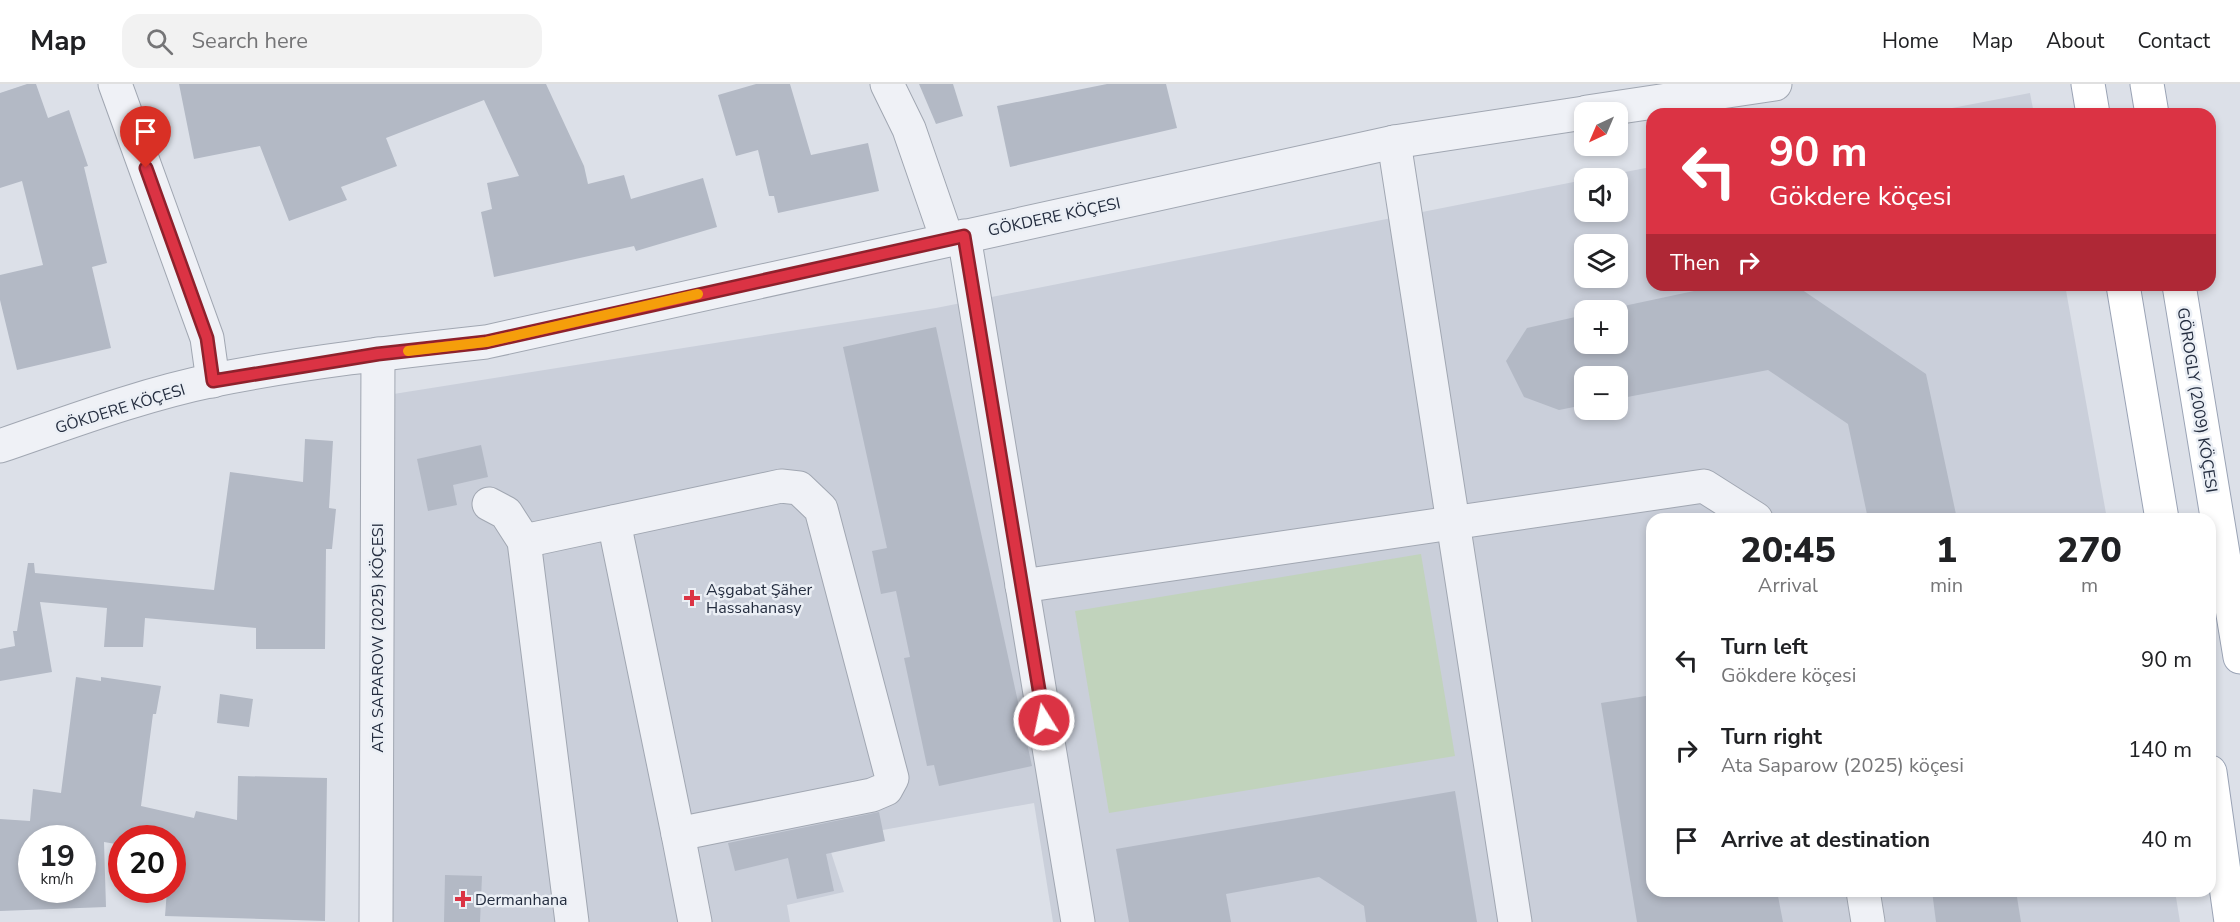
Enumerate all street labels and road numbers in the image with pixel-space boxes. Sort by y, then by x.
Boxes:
street label: GÖKDERE KÖÇESI [986,192,1122,242]
street label: GÖROGLY (2009) KÖÇESI [2172,306,2223,494]
street label: GÖKDERE KÖÇESI [53,379,188,439]
street label: ATA SAPAROW (2025) KÖÇESI [367,523,389,753]

